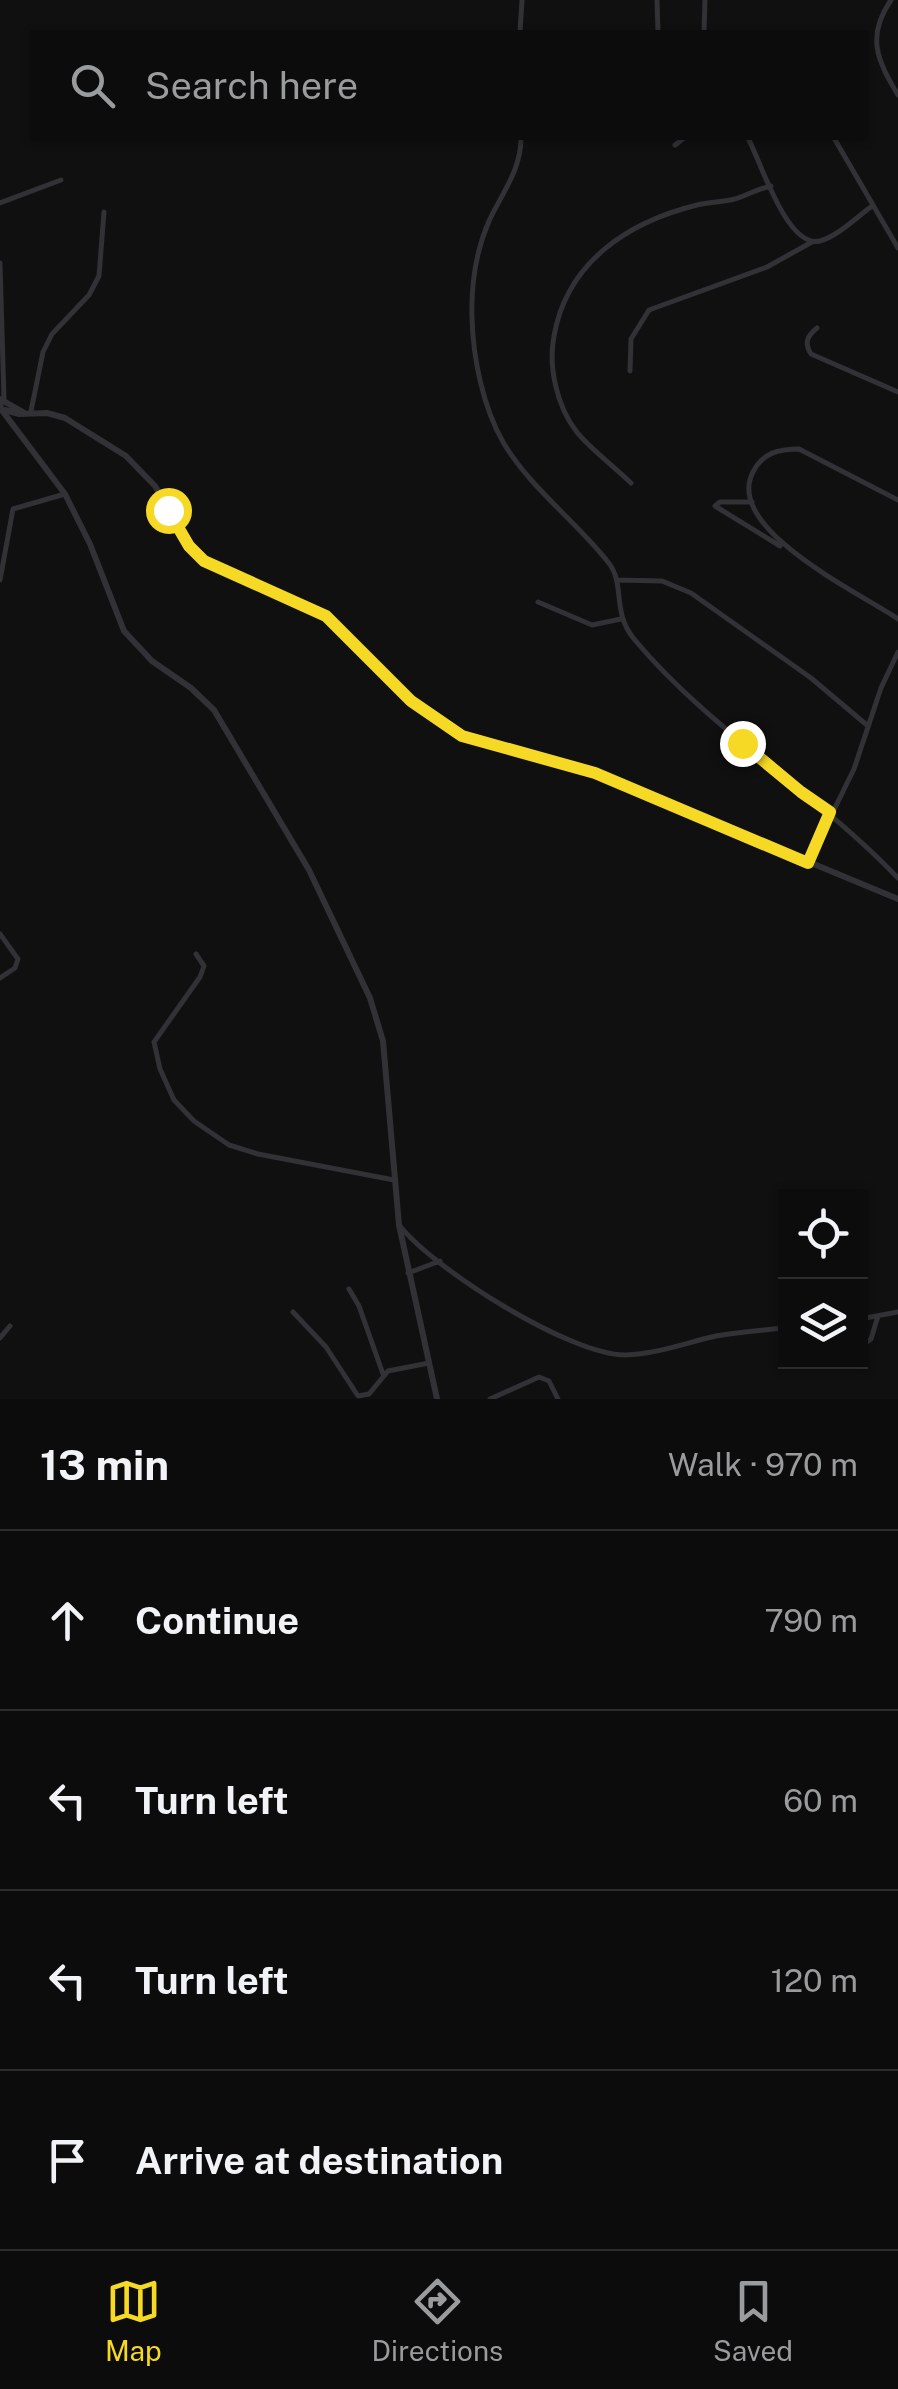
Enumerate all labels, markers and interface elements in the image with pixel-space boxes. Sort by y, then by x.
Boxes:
search box [30,30,868,140]
icon: search [65,58,120,113]
text: Search here [145,63,358,108]
route start [146,488,192,534]
route end [720,721,766,767]
map controls [778,1189,868,1369]
button: locate [778,1189,868,1279]
button: layers [778,1279,868,1369]
text: 13 min [40,1440,169,1489]
text: Walk · 970 m [668,1446,858,1483]
icon: ahead [40,1593,95,1648]
text: Continue [135,1598,299,1643]
text: 790 m [765,1602,858,1639]
icon: left [40,1773,95,1828]
text: Turn left [135,1778,289,1823]
text: 60 m [783,1782,858,1819]
icon: left [40,1953,95,2008]
text: Turn left [135,1958,289,2003]
text: 120 m [771,1962,858,1999]
icon: arrive [40,2133,95,2188]
text: Arrive at destination [135,2138,503,2183]
tab: Map [105,2274,162,2367]
tab: Directions [372,2274,503,2367]
tab: Saved [713,2274,793,2367]

